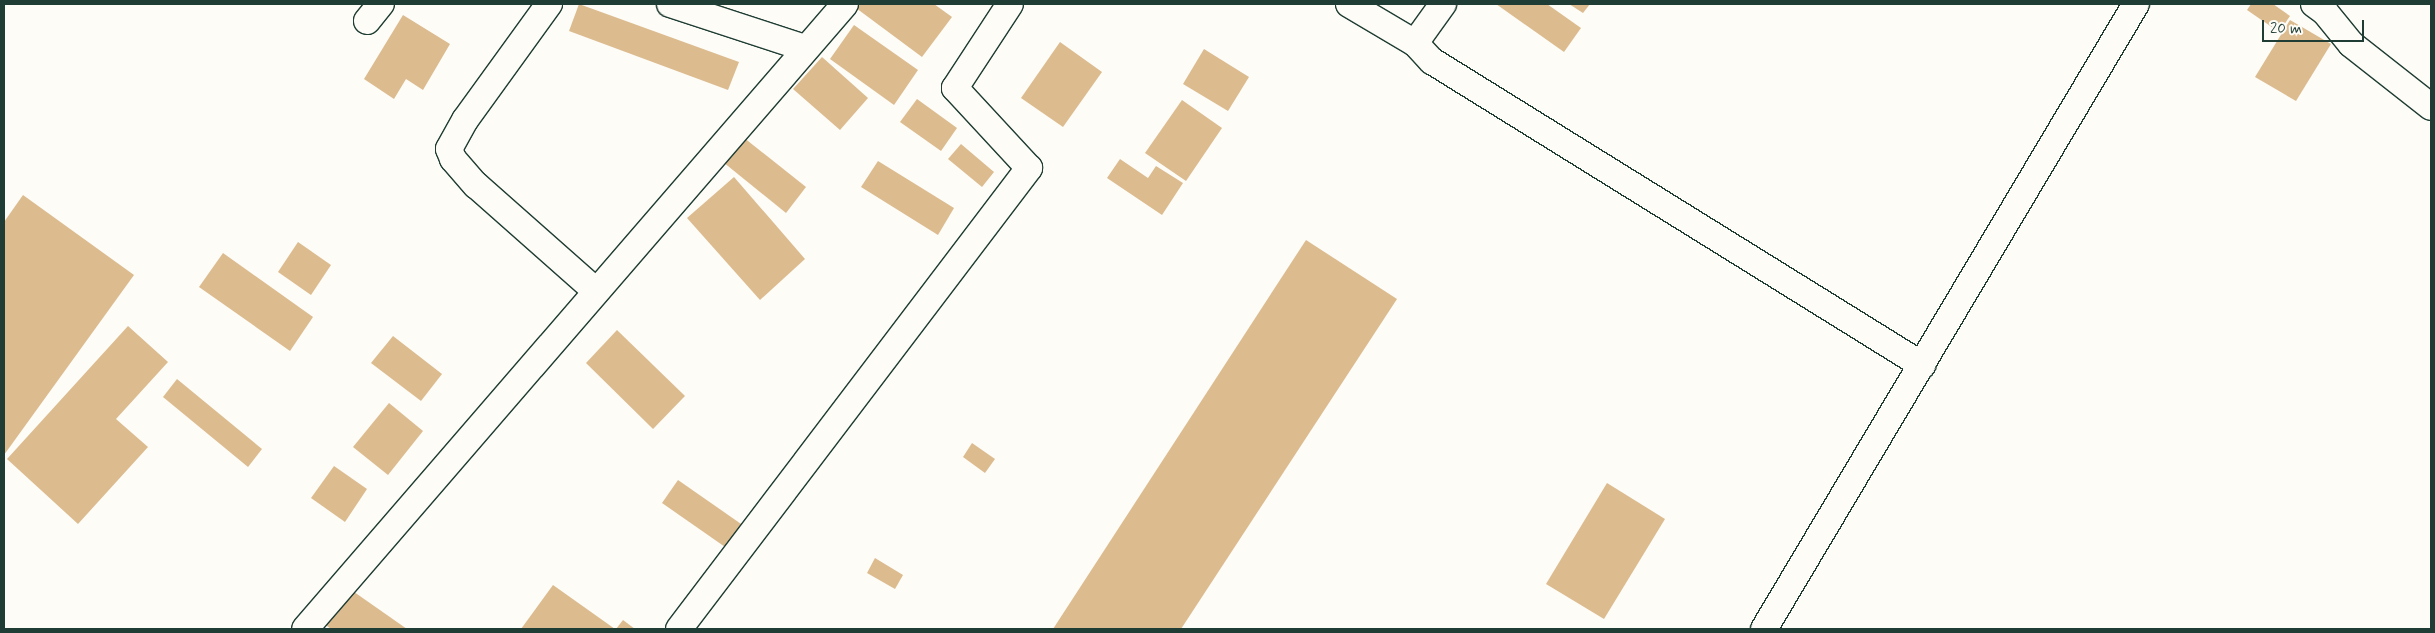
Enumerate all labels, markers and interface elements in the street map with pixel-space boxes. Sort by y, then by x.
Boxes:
scale bar [2265,10,2368,42]
text: 20 m [2270,19,2302,39]

